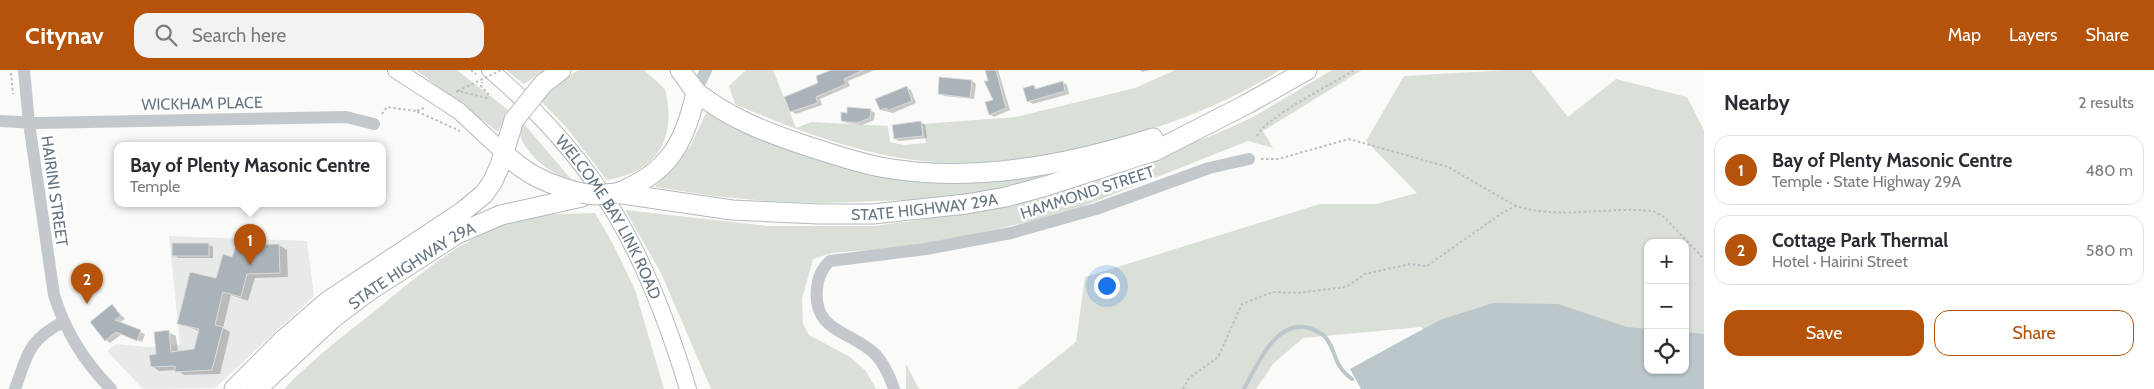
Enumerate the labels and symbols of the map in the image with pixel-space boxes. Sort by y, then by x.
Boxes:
street label: WICKHAM PLACE [141,93,263,114]
street label: WELCOME BAY LINK ROAD [551,131,665,302]
street label: HAIRINI STREET [37,134,72,248]
street label: HAMMOND STREET [1018,162,1157,223]
street label: STATE HIGHWAY 29A [851,190,999,224]
street label: STATE HIGHWAY 29A [345,218,478,313]
pin: 1 [234,224,266,265]
pin: 2 [71,263,103,304]
your location [1094,273,1120,299]

